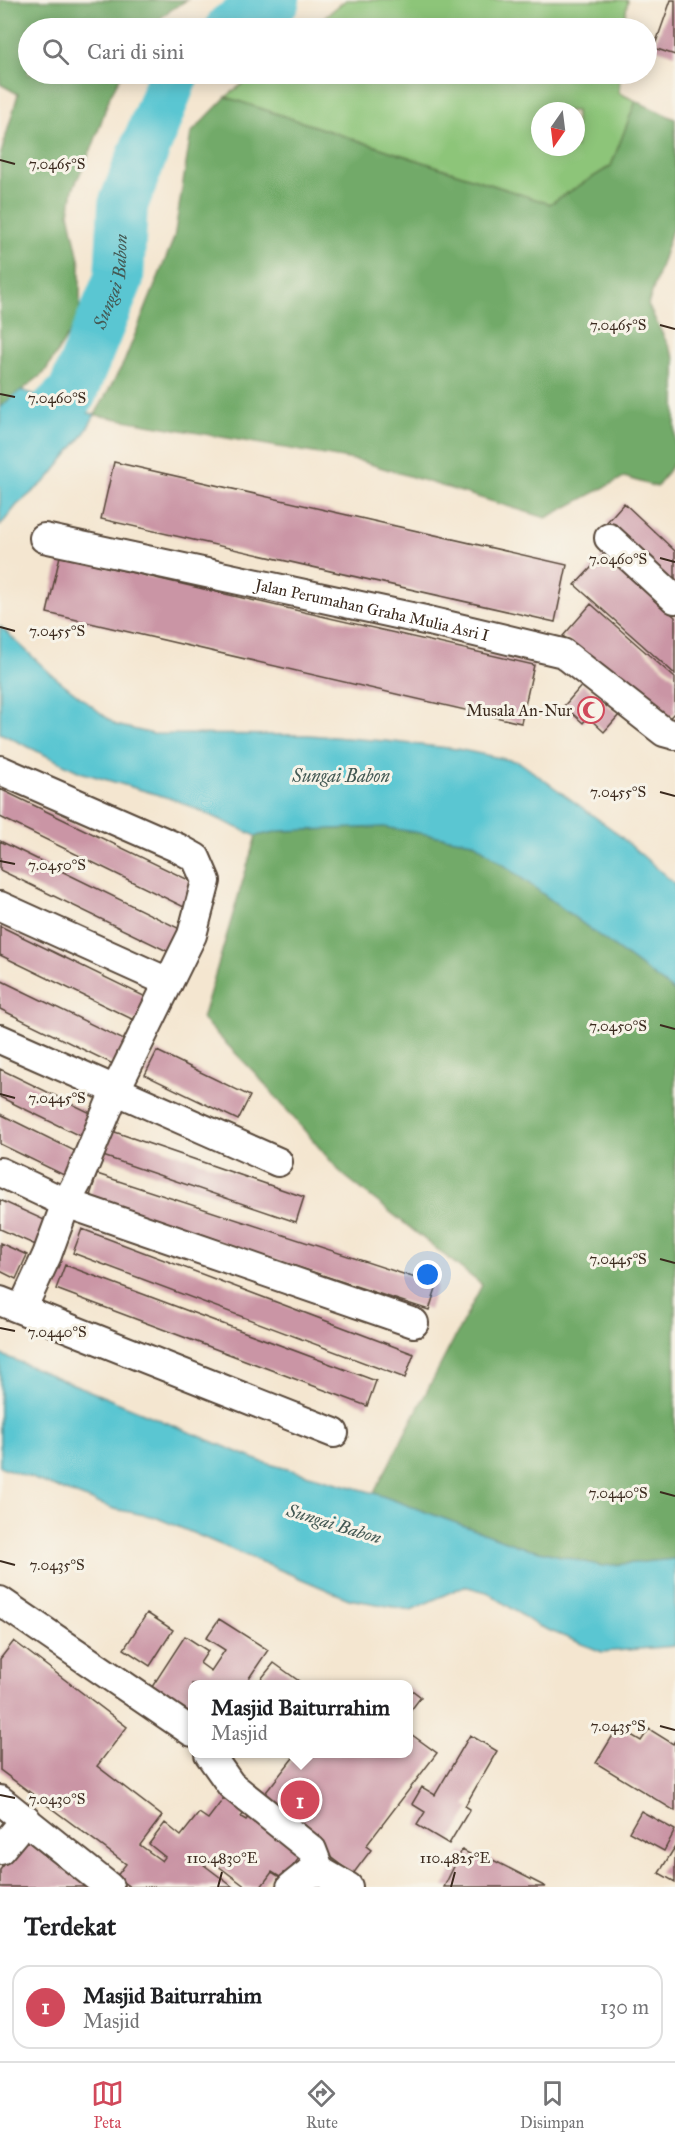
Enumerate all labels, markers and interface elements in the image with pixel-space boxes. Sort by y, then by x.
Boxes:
search box [18,18,657,84]
icon: search [39,35,72,68]
text: Cari di sini [87,38,184,65]
north arrow [531,102,585,156]
text: 7.0465°S [29,155,85,173]
water label: Sungai Babon [88,233,132,333]
text: 7.0465°S [590,316,646,334]
text: 7.0460°S [28,389,86,407]
text: 7.0460°S [589,550,647,568]
street label: Jalan Perumahan Graha Mulia Asri I [251,574,491,645]
text: 7.0455°S [29,622,85,640]
mosque icon: Musala An-Nur [576,695,606,725]
place label: Musala An-Nur [466,701,572,720]
water label: Sungai Babon [291,765,390,787]
text: 7.0455°S [590,783,646,801]
text: 7.0450°S [28,856,86,874]
text: 7.0450°S [589,1017,647,1035]
text: 7.0445°S [28,1089,86,1107]
text: 7.0445°S [589,1250,647,1268]
your location [413,1260,442,1289]
text: 7.0440°S [27,1323,87,1341]
text: 7.0440°S [588,1484,648,1502]
water label: Sungai Babon [283,1499,385,1549]
text: 7.0435°S [29,1556,85,1574]
popup [188,1680,413,1758]
text: Masjid Baiturrahim [211,1694,390,1721]
text: 7.0435°S [590,1717,646,1735]
text: Masjid [211,1721,268,1745]
pin: 1 [280,1778,320,1822]
text: 7.0430°S [29,1790,85,1808]
text: 110.4830°E [186,1849,258,1867]
text: 110.4825°E [420,1849,491,1867]
text: Terdekat [24,1910,116,1942]
text: Masjid Baiturrahim [83,1982,262,2009]
text: 1 [42,1995,49,2019]
text: 130 m [600,1995,649,2019]
text: Masjid [83,2009,140,2033]
tab: Peta [91,2077,124,2132]
tab: Rute [305,2077,338,2132]
tab: Disimpan [520,2077,584,2132]

